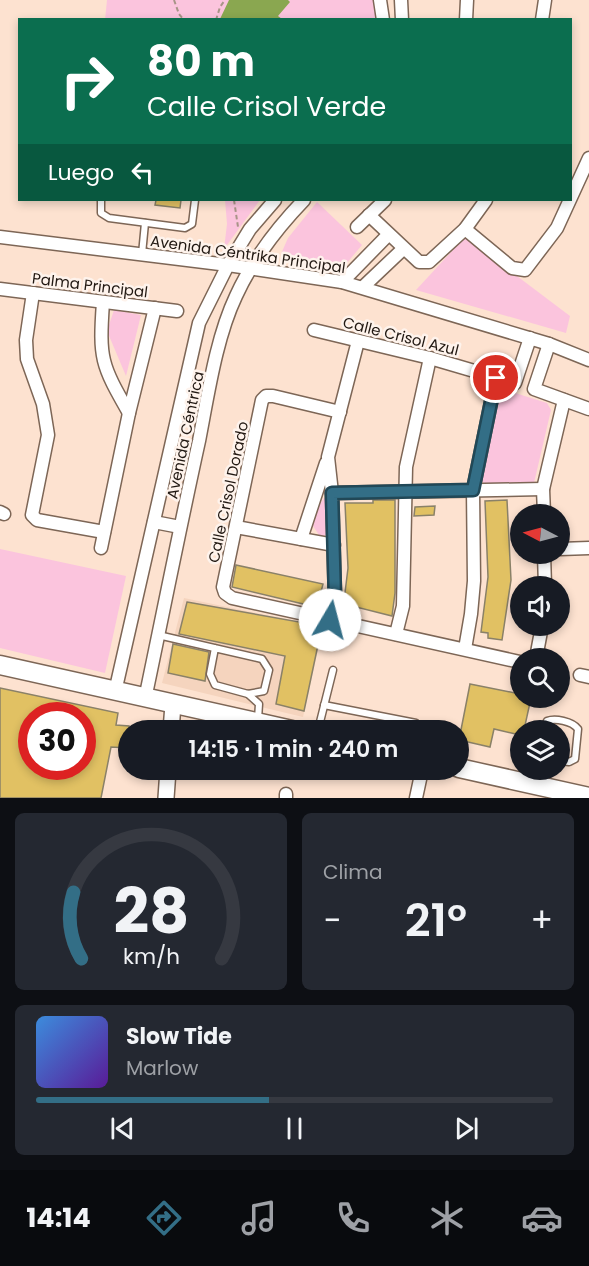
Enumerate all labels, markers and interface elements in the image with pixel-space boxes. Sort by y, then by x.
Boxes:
text: 80 m [147,32,255,91]
icon: right [48,42,126,120]
text: Calle Crisol Verde [147,88,386,125]
icon: left [126,156,159,189]
text: Luego [48,157,114,188]
street label: Avenida Céntrika Principal [149,230,347,278]
street label: Palma Principal [31,267,149,303]
street label: Calle Crisol Azul [341,311,461,361]
pin [470,352,521,403]
icon: arrive [479,361,512,394]
street label: Avenida Céntrica [161,369,209,501]
street label: Calle Crisol Dorado [203,419,253,565]
north arrow [510,504,570,564]
map controls [510,504,570,780]
button: sound [510,576,570,636]
position arrow [298,588,362,652]
button: search [510,648,570,708]
speed limit sign: 30 [18,702,96,780]
button: layers [510,720,570,780]
text: 14:15 · 1 min · 240 m [189,734,398,765]
text: Clima [323,858,382,886]
text: 28 [113,867,189,955]
text: 21° [405,889,467,952]
text: − [323,897,341,944]
text: + [530,897,553,944]
text: km/h [122,941,180,972]
text: Slow Tide [126,1021,232,1052]
text: Marlow [126,1054,198,1082]
icon: previous [106,1112,139,1145]
icon: pause [278,1112,311,1145]
icon: next [450,1112,483,1145]
icon: directions [143,1197,185,1239]
icon: music [238,1197,280,1239]
icon: phone [332,1197,374,1239]
icon: climate [426,1197,468,1239]
icon: car [521,1197,563,1239]
text: 14:14 [26,1199,91,1236]

